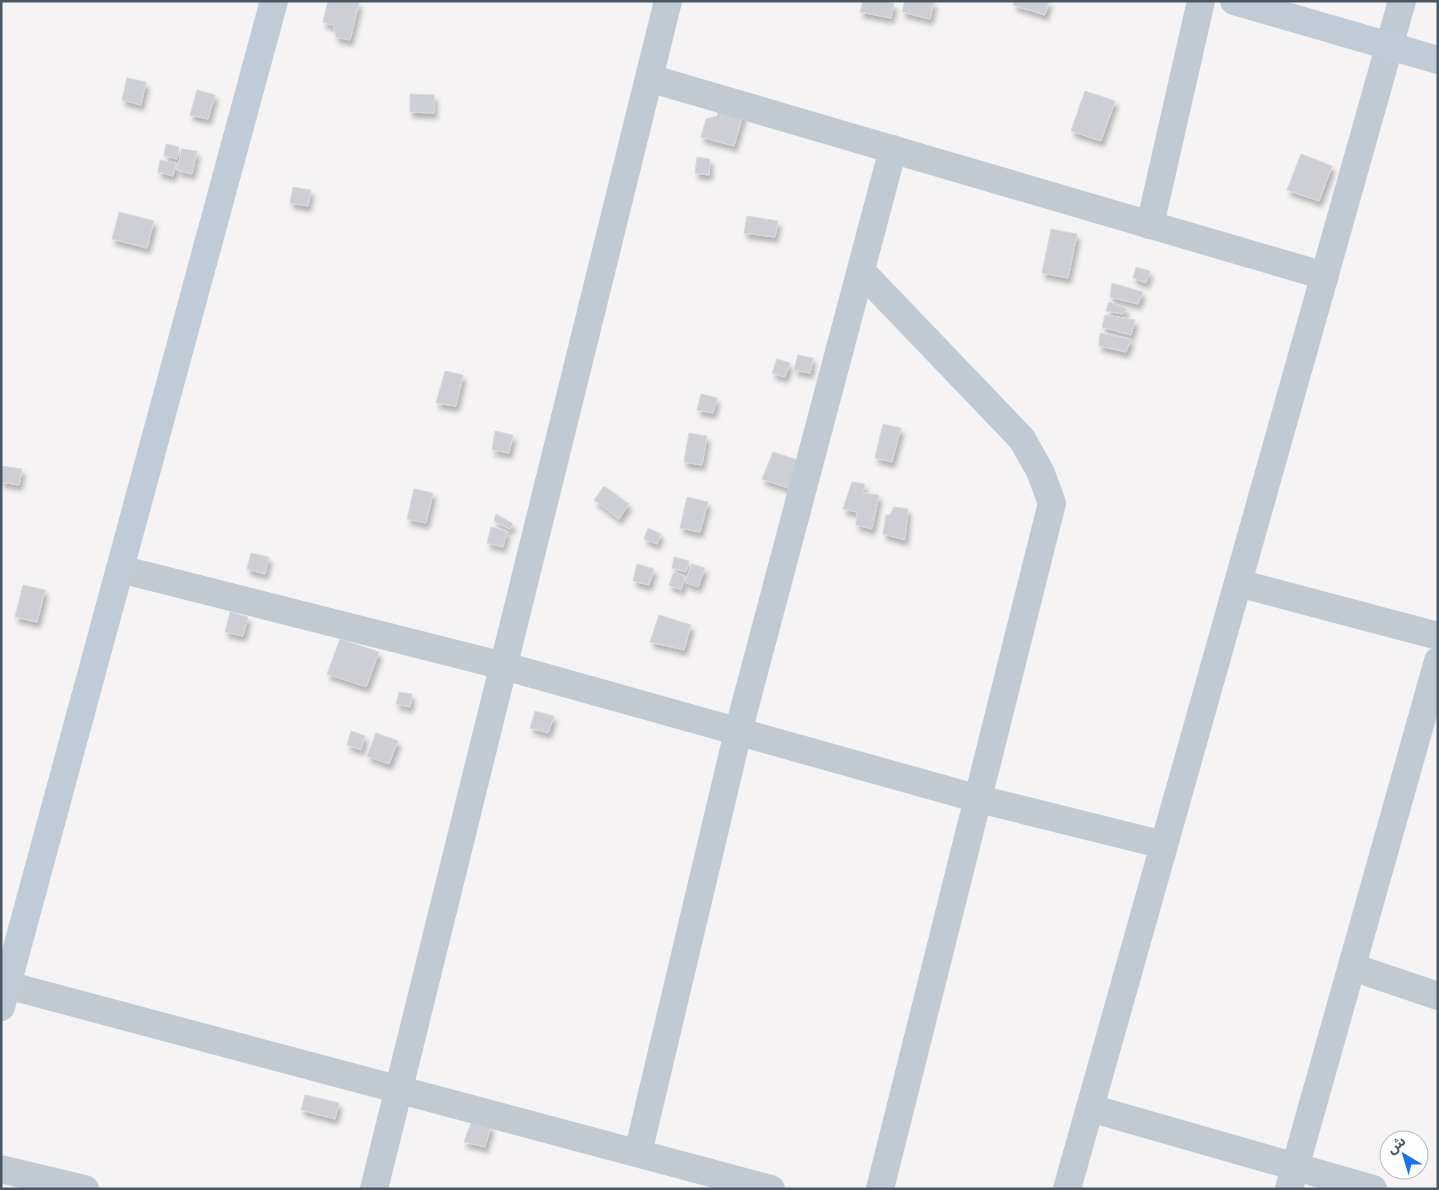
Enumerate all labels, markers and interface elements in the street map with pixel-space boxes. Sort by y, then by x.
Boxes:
north arrow [1379,1130,1429,1180]
text: ش [1382,1131,1409,1158]

